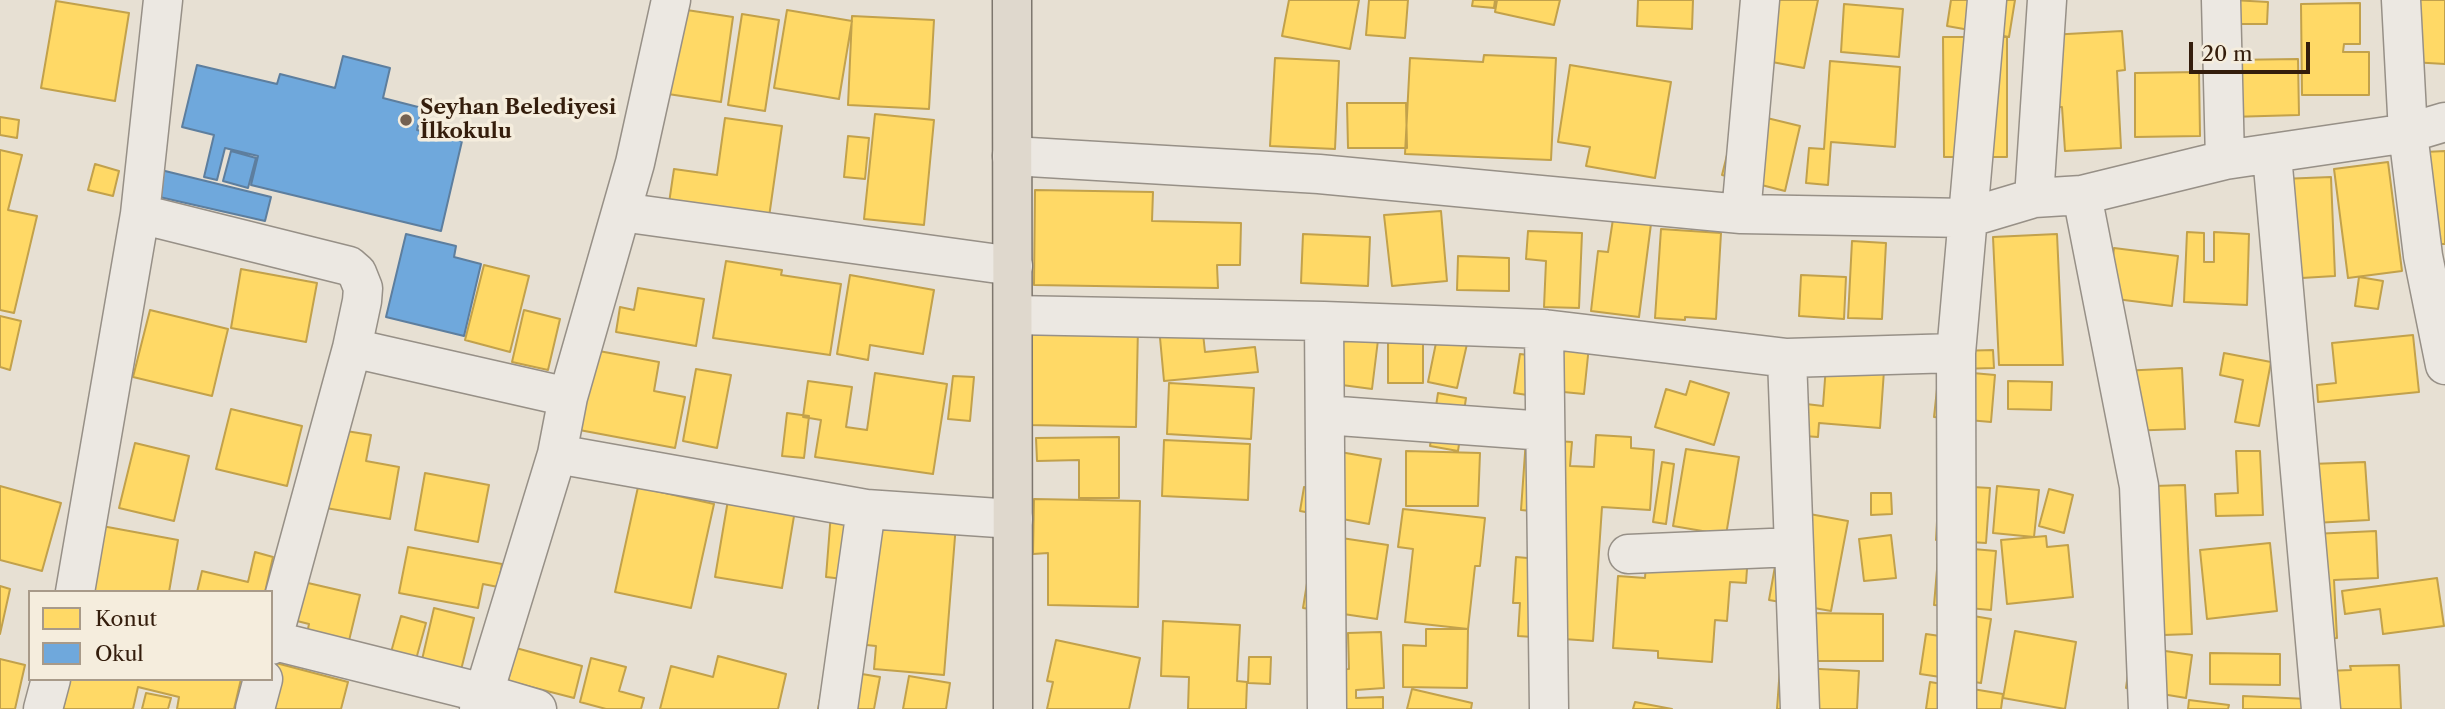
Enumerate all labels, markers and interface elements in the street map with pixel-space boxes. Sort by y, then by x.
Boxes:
scale bar [2193,28,2314,72]
text: 20 m [2202,41,2253,66]
place label: Seyhan Belediyesi İlkokulu [420,95,616,145]
marker: Seyhan Belediyesi İlkokulu [398,112,414,128]
legend [28,590,273,681]
text: Konut [95,606,157,631]
text: Okul [95,641,144,666]

